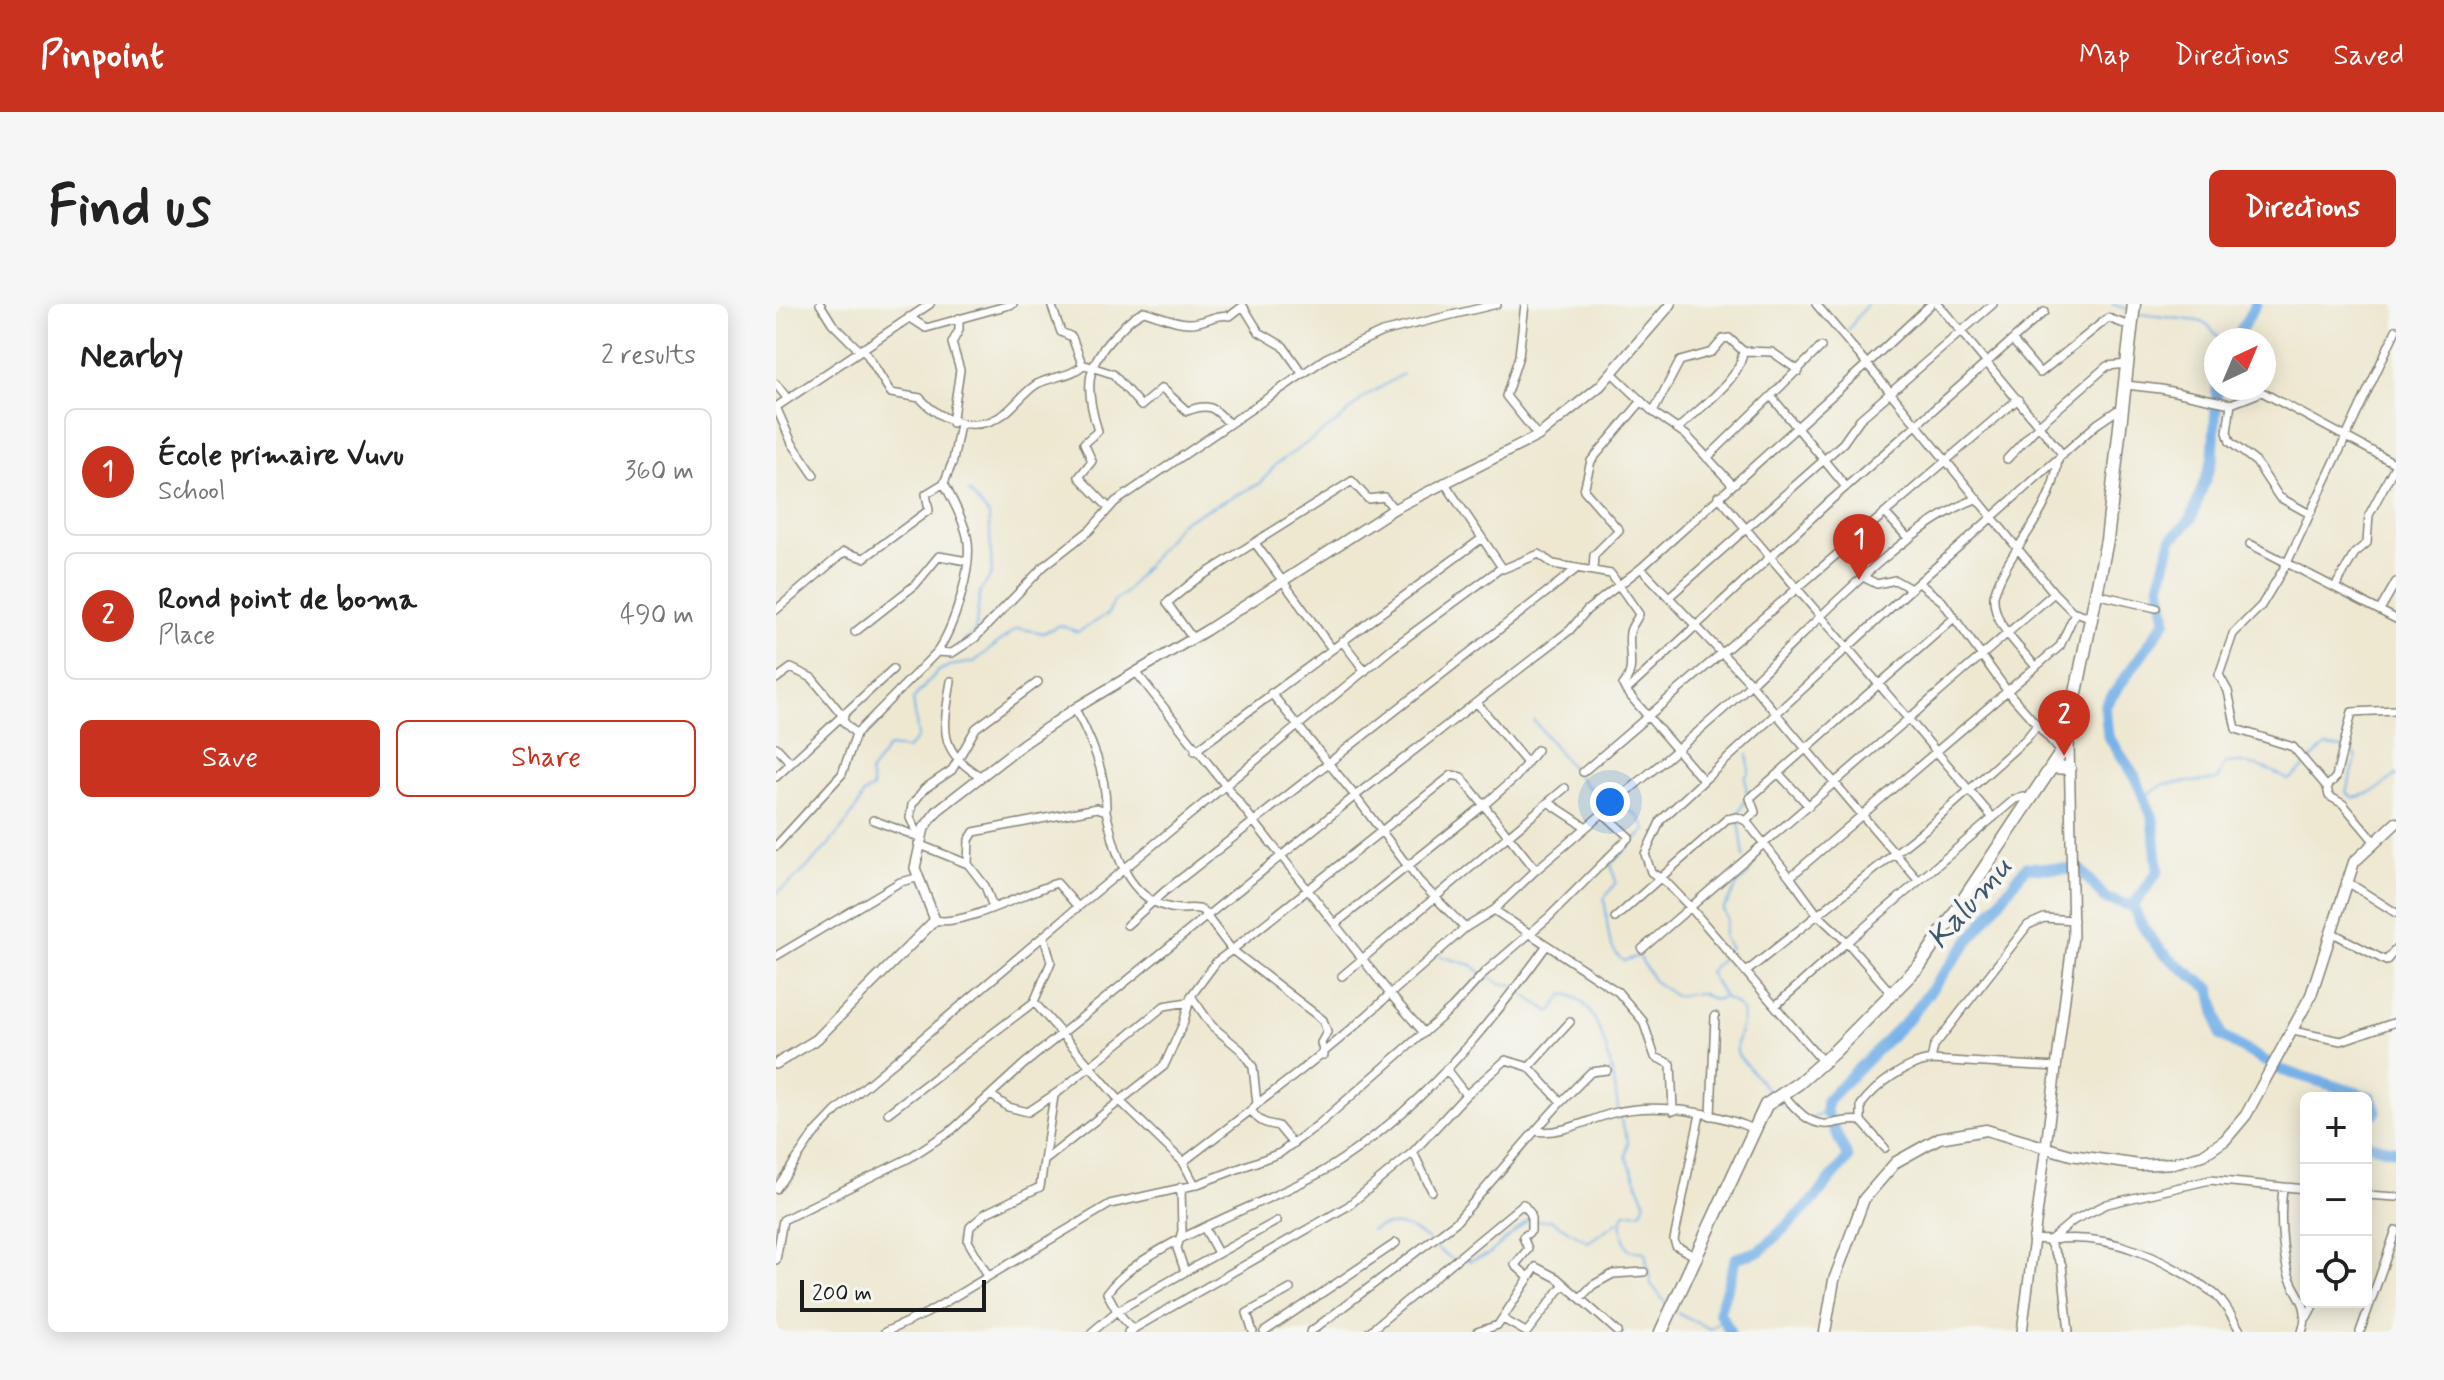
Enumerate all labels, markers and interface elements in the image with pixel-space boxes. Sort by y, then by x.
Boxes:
text: Pinpoint [40,32,164,81]
text: Map [2079,38,2130,75]
text: Directions [2174,38,2289,75]
text: Saved [2333,38,2404,75]
button: Directions [2209,170,2396,247]
text: Find us [48,172,211,245]
north arrow [2204,328,2276,400]
text: Nearby [80,334,184,379]
text: 2 results [601,339,696,373]
text: École primaire Vuvu [158,436,404,475]
text: 1 [102,455,114,489]
text: 360 m [625,455,694,489]
text: School [158,475,225,509]
pin: 1 [1833,514,1885,580]
text: Rond point de boma [158,580,417,619]
text: 2 [102,599,114,633]
text: 490 m [620,599,694,633]
text: Place [158,619,215,653]
pin: 2 [2038,690,2090,756]
button: Save [80,720,380,797]
button: Share [396,720,696,797]
your location [1590,782,1630,822]
water label: Kalumu [1918,848,2022,958]
map controls [2300,1092,2372,1308]
button: + [2300,1092,2372,1164]
button: − [2300,1164,2372,1236]
button: locate [2300,1236,2372,1308]
scale bar [800,1276,986,1312]
text: 200 m [812,1280,872,1308]

